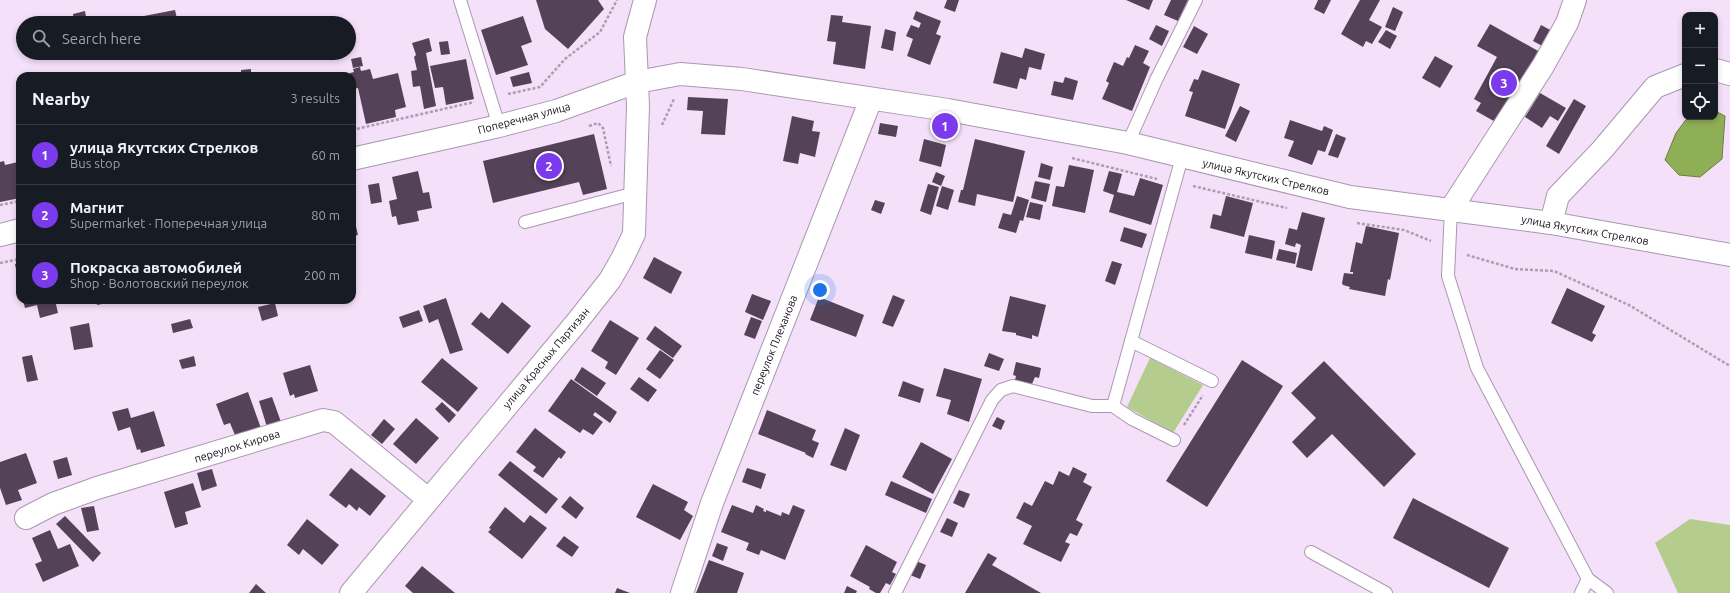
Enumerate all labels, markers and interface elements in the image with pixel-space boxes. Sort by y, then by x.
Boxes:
map controls [1682,12,1718,120]
button: + [1682,12,1718,48]
search box [16,16,356,60]
icon: search [30,27,52,49]
text: Search here [62,30,141,47]
button: − [1682,48,1718,84]
pin: 3 [1491,68,1517,98]
button: locate [1682,84,1718,120]
text: Nearby [32,89,90,108]
text: 3 results [290,91,340,105]
street label: Поперечная улица [476,100,572,136]
pin: 1 [932,111,958,141]
text: улица Якутских Стрелков [70,139,258,156]
text: 1 [41,148,49,162]
text: 60 m [311,148,340,162]
pin: 2 [536,151,562,181]
text: Bus stop [70,156,120,170]
street label: улица Якутских Стрелков [1202,157,1330,197]
text: Магнит [70,199,124,216]
text: 2 [41,208,49,222]
text: 80 m [311,208,340,222]
street label: улица Якутских Стрелков [1520,213,1650,247]
text: Supermarket · Поперечная улица [70,216,267,230]
text: Покраска автомобилей [70,259,242,276]
text: 3 [41,268,49,282]
text: 200 m [304,268,340,282]
text: Shop · Волотовский переулок [70,276,249,290]
your location [810,280,830,300]
street label: переулок Плеханова [748,293,800,397]
street label: улица Красных Партизан [500,305,592,411]
street label: переулок Кирова [193,427,281,465]

